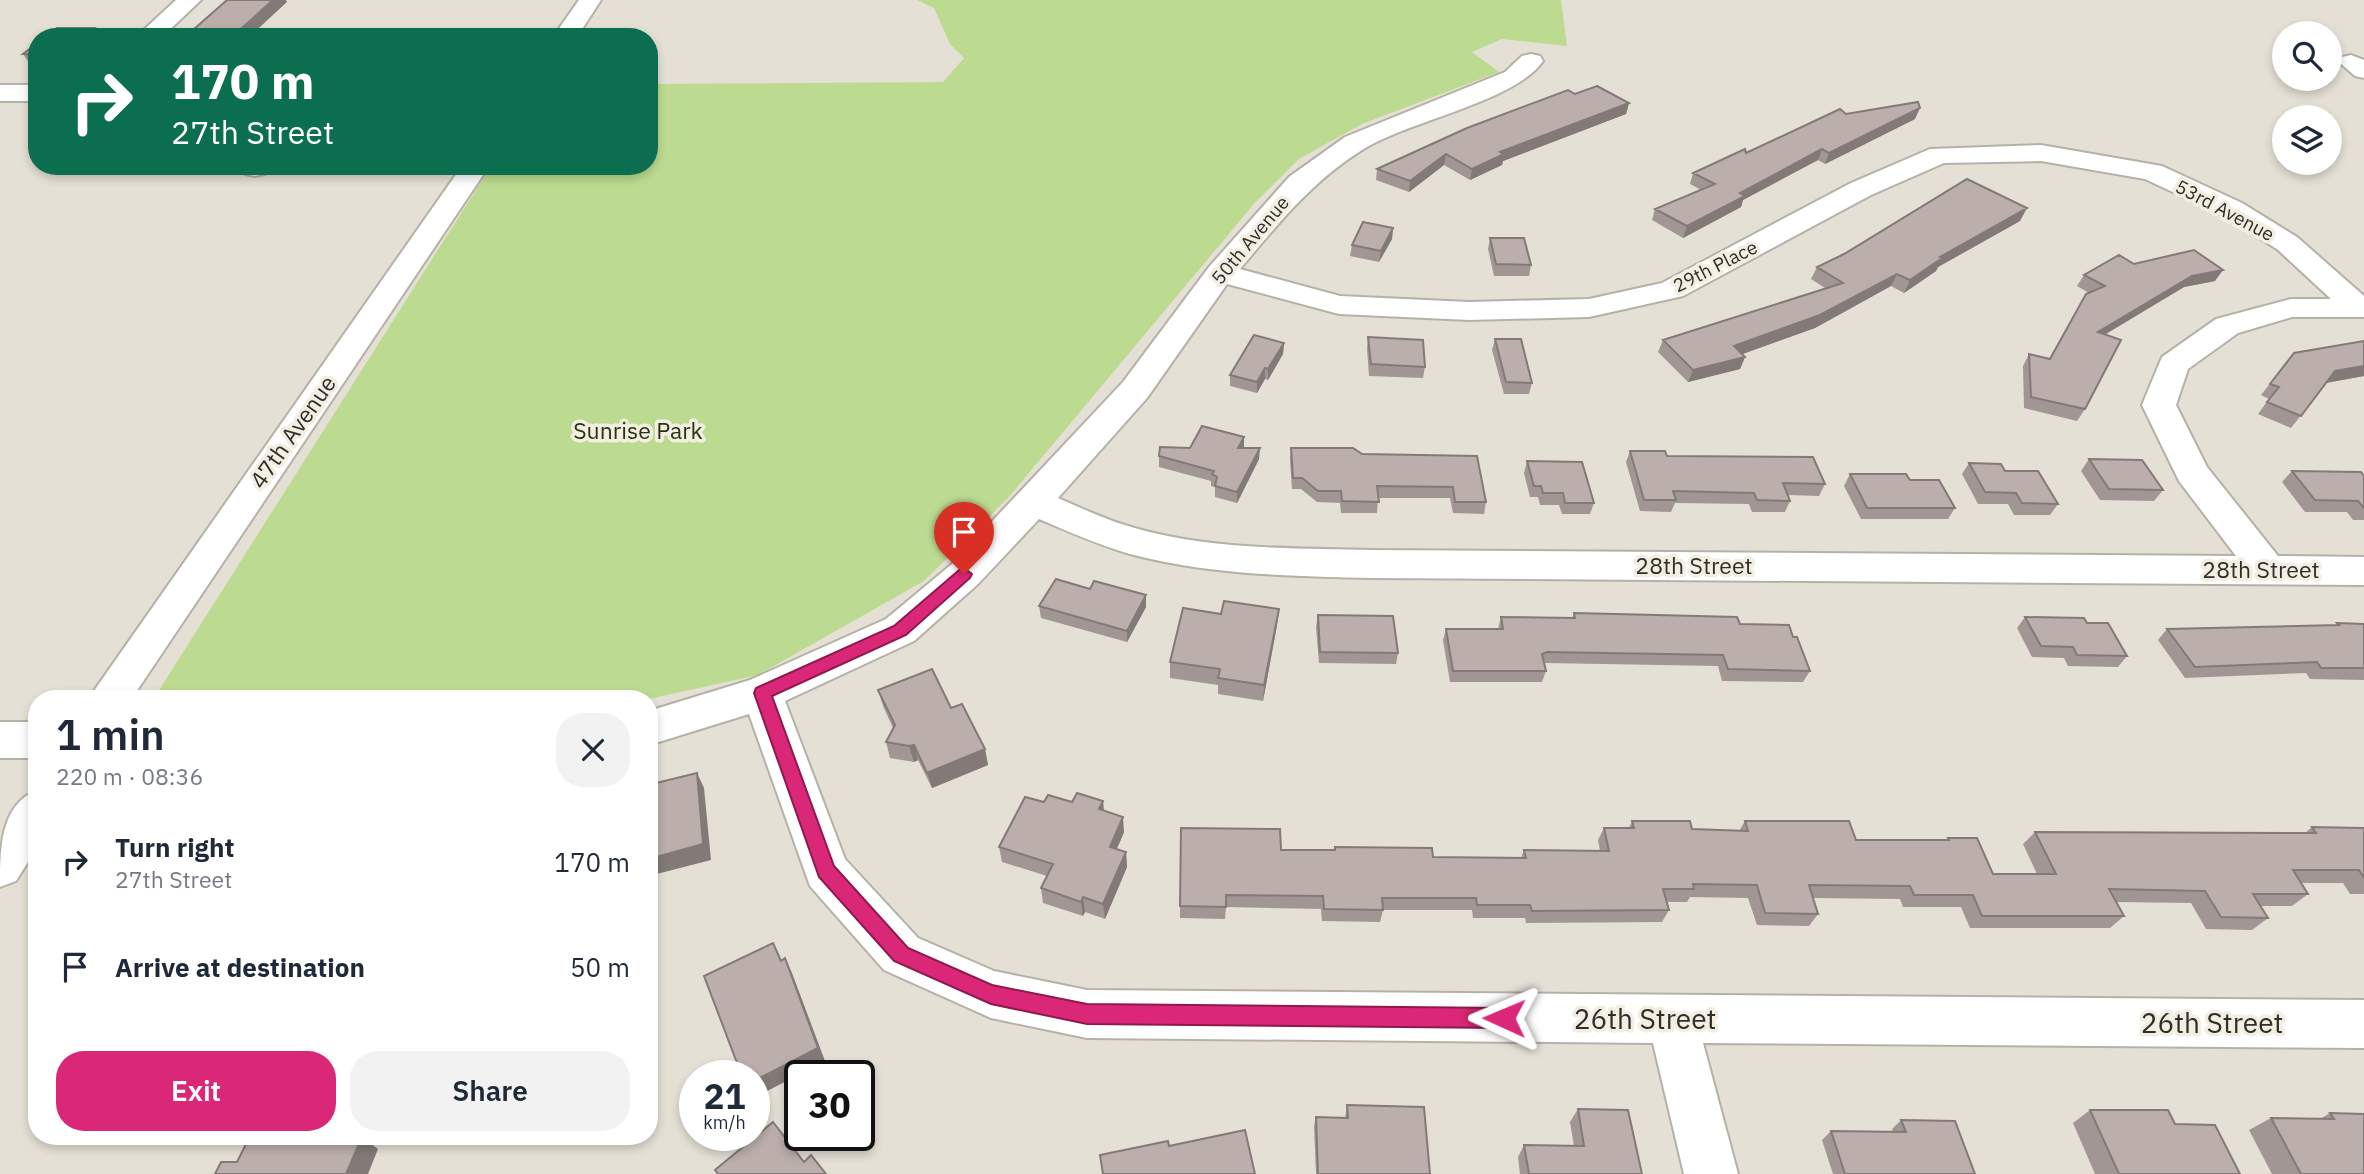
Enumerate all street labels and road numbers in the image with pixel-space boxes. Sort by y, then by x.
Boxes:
street label: 53rd Avenue [2171,174,2279,246]
street label: 50th Avenue [1206,191,1294,289]
street label: 29th Place [1669,235,1761,297]
street label: 47th Avenue [242,369,342,494]
street label: 28th Street [1635,550,1753,580]
street label: 28th Street [2202,554,2320,584]
street label: 26th Street [1574,1000,1716,1037]
street label: 26th Street [2141,1004,2283,1041]

